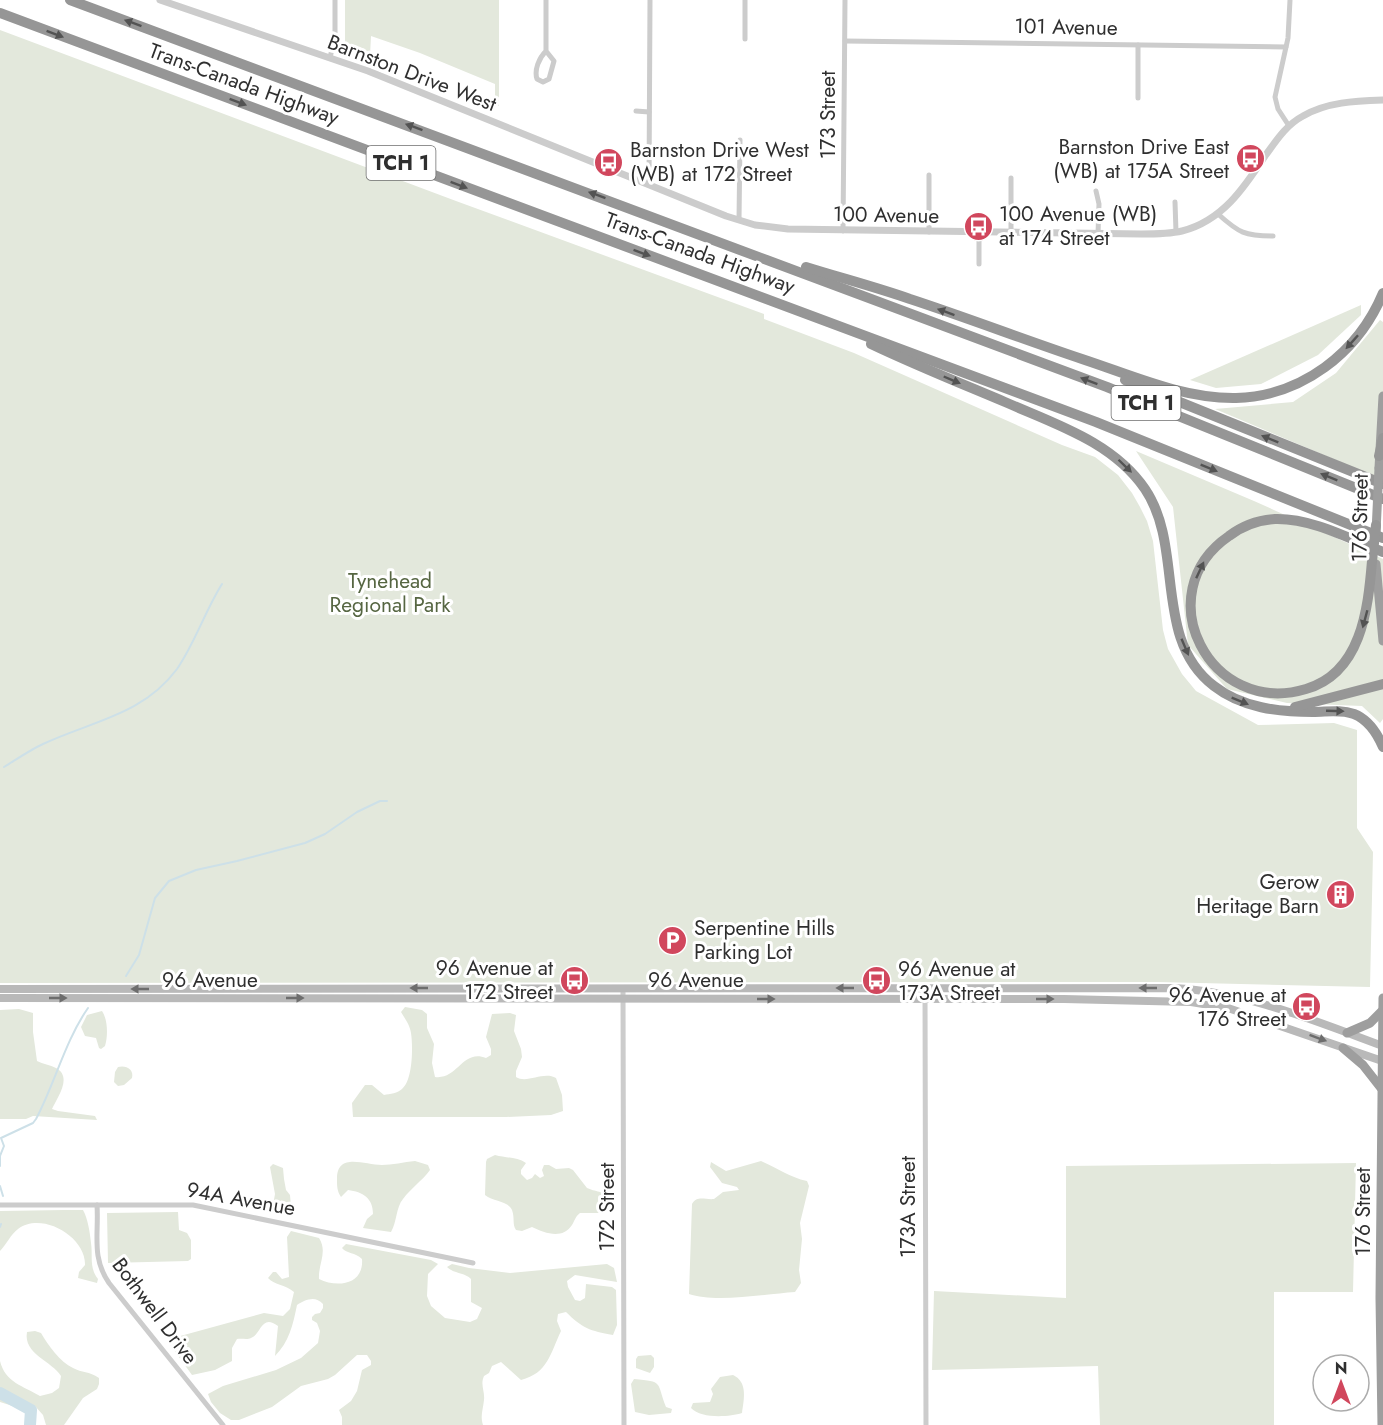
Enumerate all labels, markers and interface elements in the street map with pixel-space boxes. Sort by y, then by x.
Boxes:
street label: 101 Avenue [1014,11,1118,43]
one-way arrow [124,18,142,27]
street label: Barnston Drive West [323,27,501,119]
one-way arrow [46,30,64,39]
street label: Trans-Canada Highway [145,36,344,133]
street label: 173 Street [813,71,843,159]
one-way arrow [229,97,247,107]
one-way arrow [405,122,423,132]
place label: Barnston Drive East (WB) at 175A Street [1053,132,1229,186]
place label: Barnston Drive West (WB) at 172 Street [630,135,809,189]
bus stop icon: Barnston Drive East (WB) at 175A Street [1234,143,1266,175]
road number: TCH 1 [366,146,436,180]
bus stop icon: Barnston Drive West (WB) at 172 Street [593,146,625,178]
one-way arrow [451,181,469,191]
one-way arrow [588,190,606,200]
street label: 100 Avenue [833,199,940,231]
place label: 100 Avenue (WB) at 174 Street [999,199,1157,253]
street label: Trans-Canada Highway [601,205,800,302]
bus stop icon: 100 Avenue (WB) at 174 Street [962,210,994,242]
one-way arrow [633,249,651,259]
one-way arrow [937,306,955,316]
one-way arrow [1345,335,1359,350]
one-way arrow [943,375,961,385]
one-way arrow [1080,375,1098,385]
road number: TCH 1 [1112,386,1180,420]
one-way arrow [1261,433,1279,443]
one-way arrow [1118,459,1132,473]
one-way arrow [1200,463,1218,473]
one-way arrow [1320,472,1338,481]
street label: 176 Street [1344,473,1376,563]
one-way arrow [1195,561,1204,578]
park label: Tynehead Regional Park [329,566,451,620]
one-way arrow [1359,610,1369,628]
one-way arrow [1180,639,1190,657]
one-way arrow [1232,696,1250,706]
one-way arrow [1326,707,1345,716]
place label: Gerow Heritage Barn [1196,867,1320,921]
building icon: Gerow Heritage Barn [1324,878,1356,910]
place label: Serpentine Hills Parking Lot [694,913,835,967]
parking icon: Serpentine Hills Parking Lot [657,924,689,956]
place label: 96 Avenue at 172 Street [436,953,553,1007]
place label: 96 Avenue at 173A Street [898,954,1015,1008]
bus stop icon: 96 Avenue at 172 Street [558,964,590,996]
street label: 96 Avenue [162,965,258,995]
street label: 96 Avenue [648,965,744,995]
bus stop icon: 96 Avenue at 173A Street [861,965,893,997]
place label: 96 Avenue at 176 Street [1169,980,1286,1034]
one-way arrow [409,983,428,993]
one-way arrow [836,983,855,993]
one-way arrow [1138,983,1157,993]
one-way arrow [130,984,149,994]
bus stop icon: 96 Avenue at 176 Street [1291,991,1323,1023]
one-way arrow [49,993,68,1003]
one-way arrow [286,993,305,1003]
one-way arrow [756,994,775,1004]
one-way arrow [1035,994,1054,1004]
one-way arrow [1310,1034,1328,1044]
street label: 173A Street [893,1156,923,1258]
street label: 172 Street [592,1163,622,1251]
street label: 176 Street [1348,1168,1378,1256]
street label: 94A Avenue [184,1175,298,1223]
street label: Bothwell Drive [105,1251,205,1371]
north arrow [1311,1353,1371,1413]
text: N [1335,1357,1347,1380]

